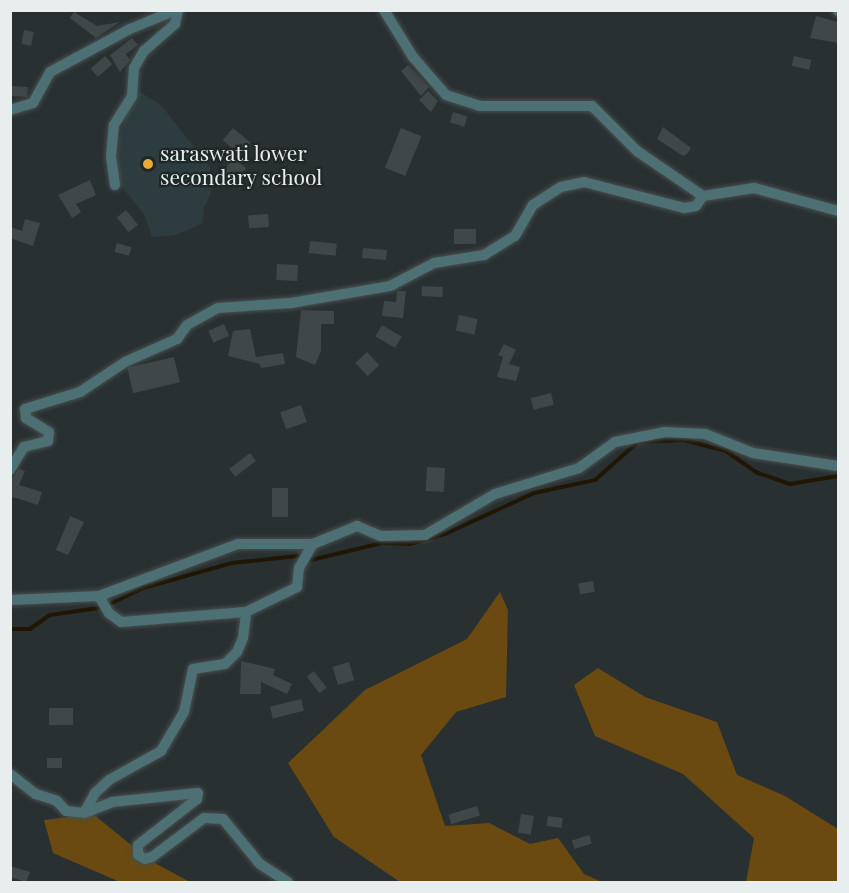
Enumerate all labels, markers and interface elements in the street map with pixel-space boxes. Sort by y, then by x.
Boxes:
place label: saraswati lower secondary school [160,139,323,189]
marker: saraswati lower secondary school [141,157,155,171]

